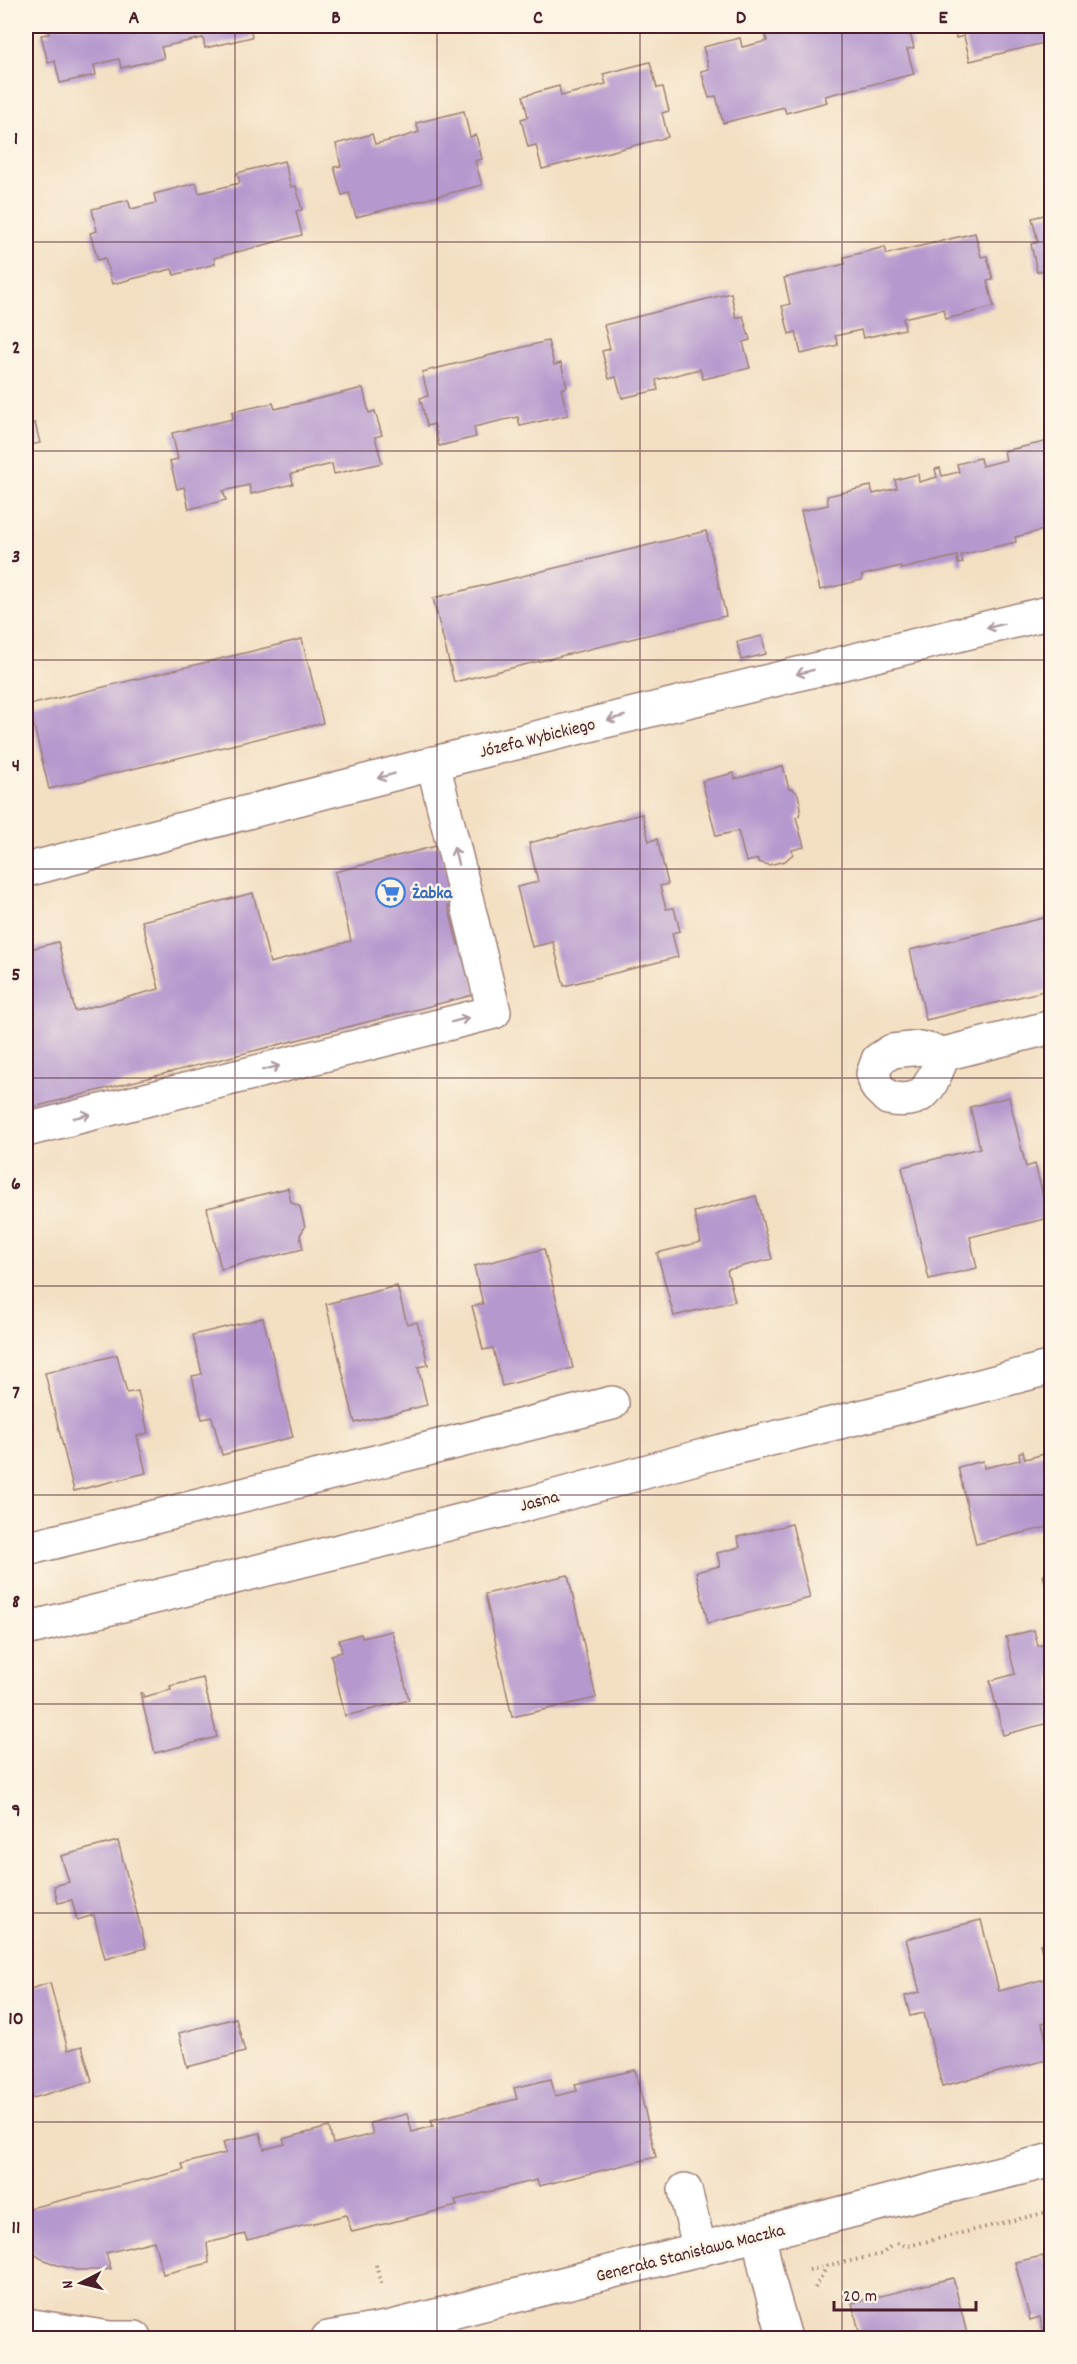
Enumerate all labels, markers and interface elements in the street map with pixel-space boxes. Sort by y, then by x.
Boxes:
text: A [129,5,140,33]
text: B [331,5,341,33]
text: C [533,5,543,33]
text: D [736,5,747,33]
text: E [938,5,948,33]
text: 1 [14,126,18,154]
text: 2 [12,335,20,363]
text: 3 [12,544,20,572]
one-way arrow [985,621,1004,633]
one-way arrow [796,667,815,679]
street label: Józefa Wybickiego [477,713,598,766]
one-way arrow [607,713,626,725]
text: 4 [12,753,20,781]
one-way arrow [377,771,396,782]
one-way arrow [449,847,461,866]
supermarket icon: Żabka [375,876,407,908]
place label: Żabka [412,882,453,907]
text: 5 [11,962,21,990]
one-way arrow [450,1014,469,1026]
one-way arrow [261,1062,280,1074]
one-way arrow [72,1110,91,1121]
text: 6 [11,1171,21,1199]
text: 7 [12,1380,20,1408]
street label: Jasna [517,1485,562,1520]
text: 8 [12,1589,20,1617]
text: 9 [11,1798,21,1826]
text: 10 [8,2006,24,2034]
text: 11 [12,2215,20,2243]
street label: Generała Stanisława Maczka [594,2219,788,2290]
north arrow [51,2253,111,2313]
scale bar [834,2274,976,2312]
text: N [57,2279,80,2290]
text: 20 m [843,2285,877,2310]

